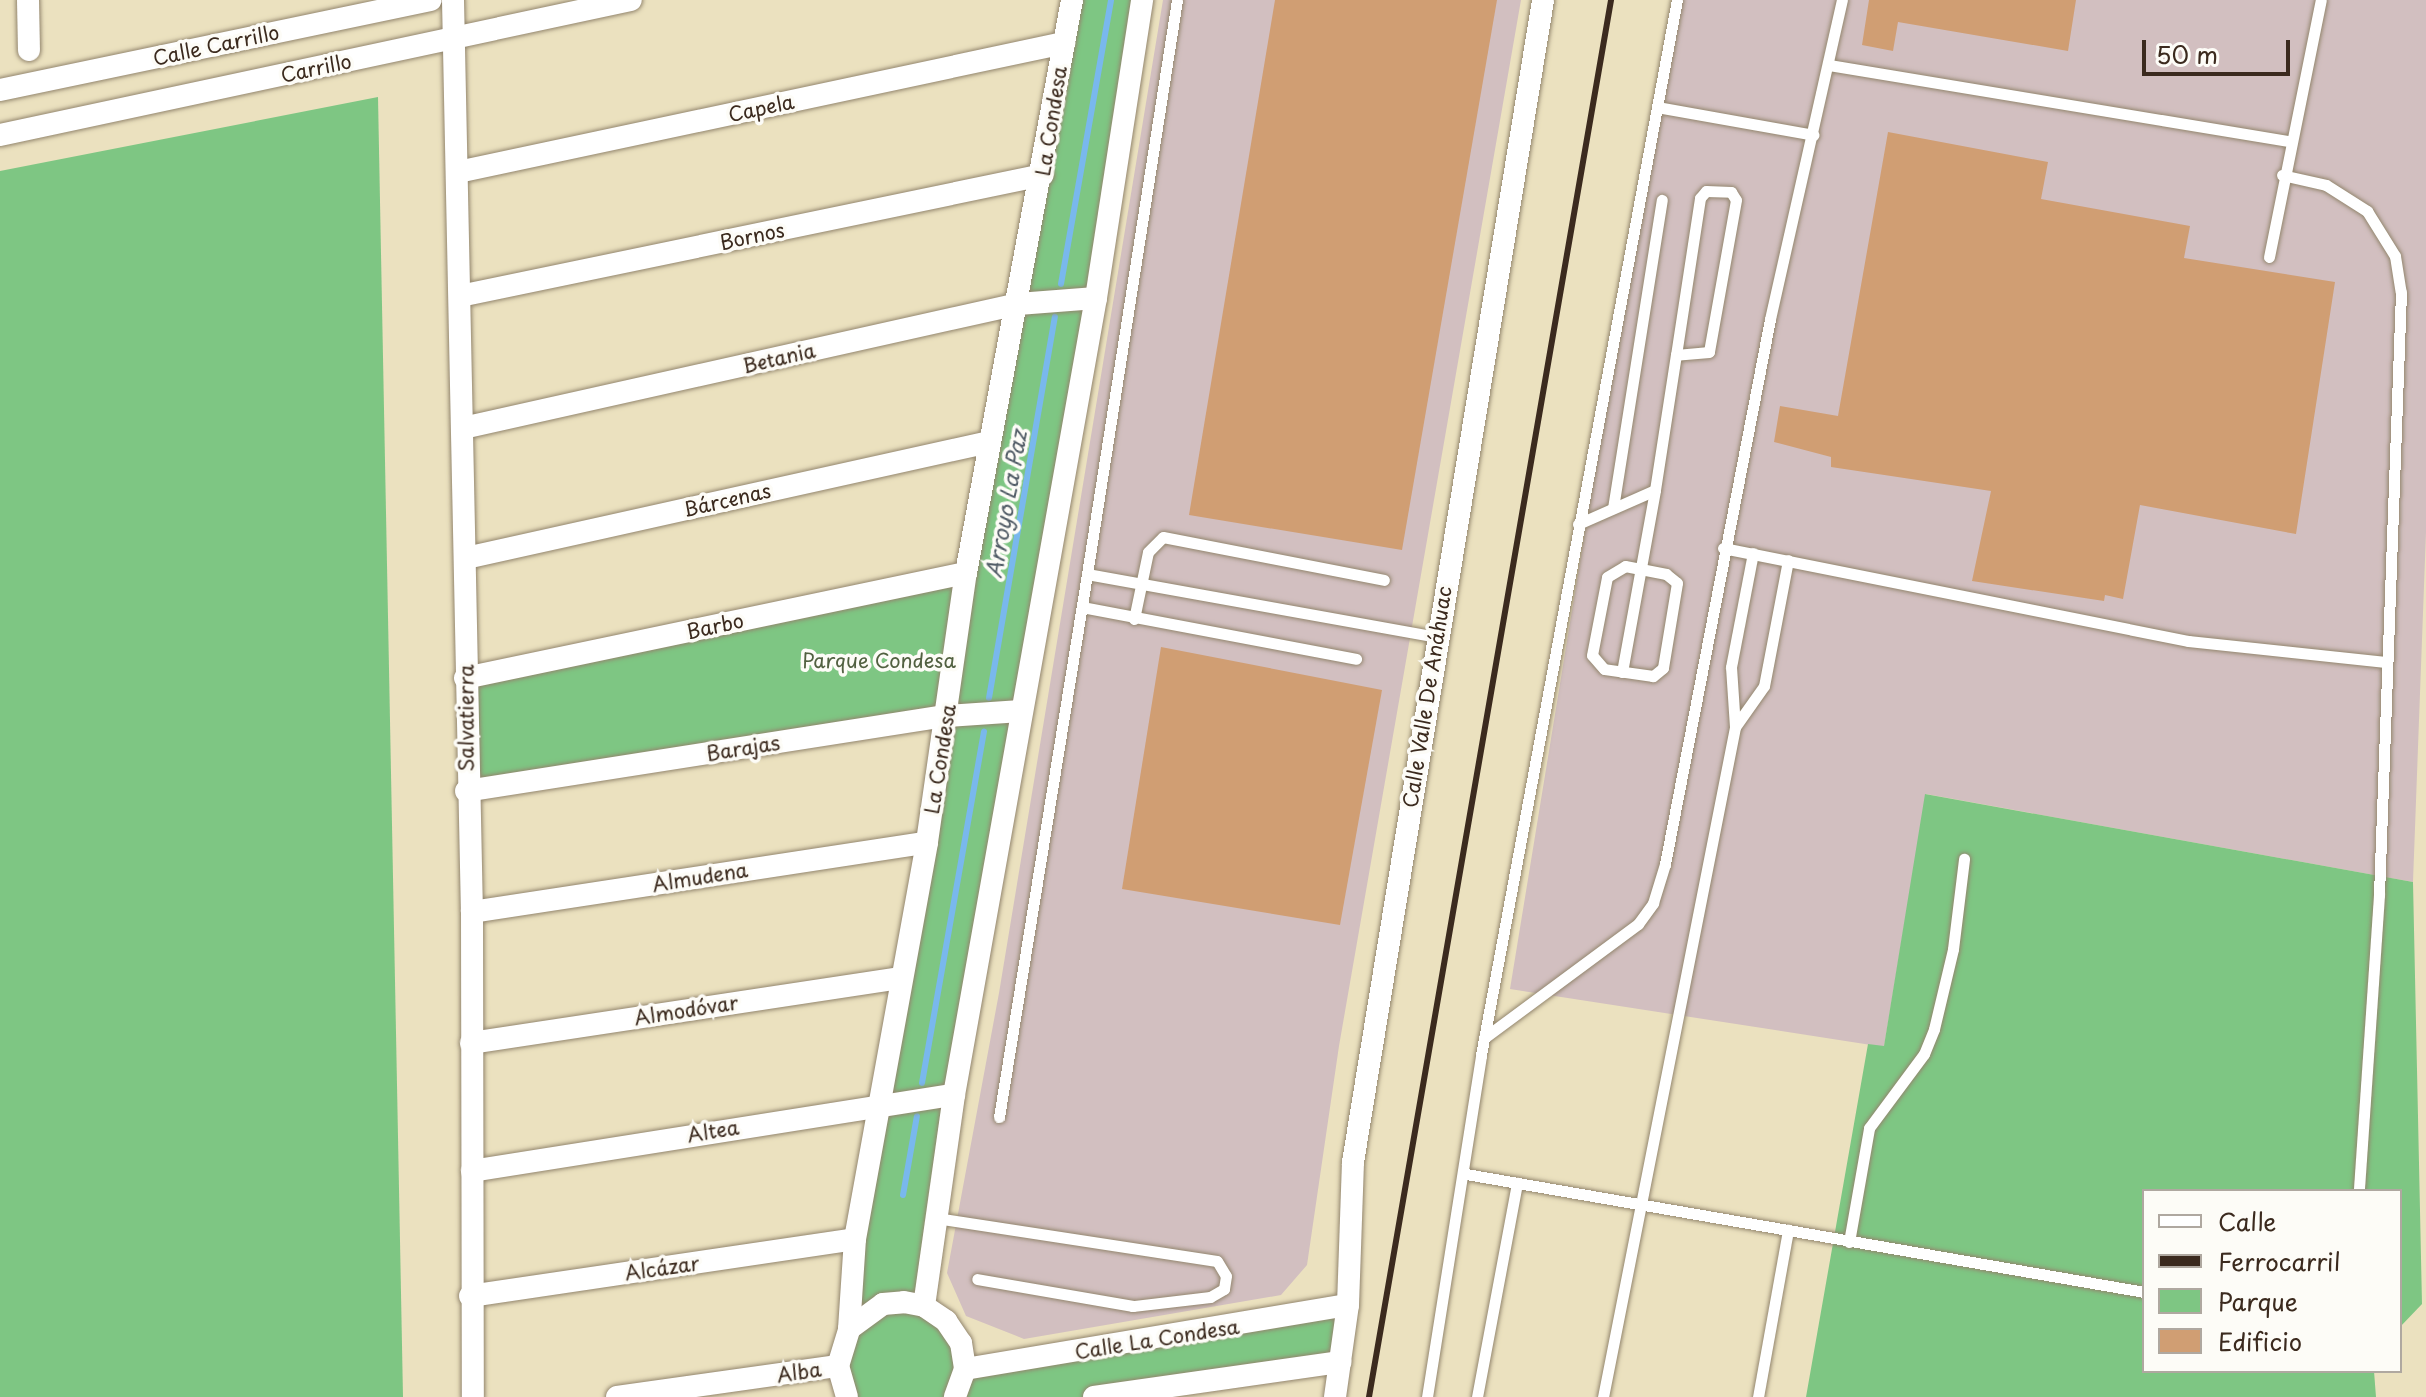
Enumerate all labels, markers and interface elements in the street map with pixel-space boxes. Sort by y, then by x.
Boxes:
street label: Calle Carrillo [151,20,281,70]
scale bar [2146,24,2294,74]
text: 50 m [2156,36,2218,72]
street label: Carrillo [278,49,354,87]
street label: La Condesa [1030,64,1072,178]
street label: Capela [726,89,796,127]
street label: Bornos [717,217,787,255]
street label: Betania [740,338,818,378]
water label: Arroyo La Paz [979,427,1031,581]
street label: Bárcenas [681,478,773,522]
street label: Calle Valle De Anáhuac [1397,584,1457,810]
street label: Barbo [684,608,746,644]
park label: Parque Condesa [802,648,956,672]
street label: Salvatierra [454,664,478,772]
street label: La Condesa [919,702,961,816]
street label: Barajas [704,730,782,766]
street label: Almudena [650,858,750,896]
street label: Almodóvar [632,990,740,1030]
street label: Altea [685,1115,741,1147]
legend [2142,1189,2402,1373]
text: Calle [2218,1203,2276,1239]
text: Ferrocarril [2218,1243,2341,1279]
street label: Alcázar [623,1251,701,1285]
text: Parque [2218,1283,2298,1319]
street label: Calle La Condesa [1073,1314,1241,1364]
text: Edificio [2218,1323,2302,1359]
street label: Alba [775,1357,823,1387]

